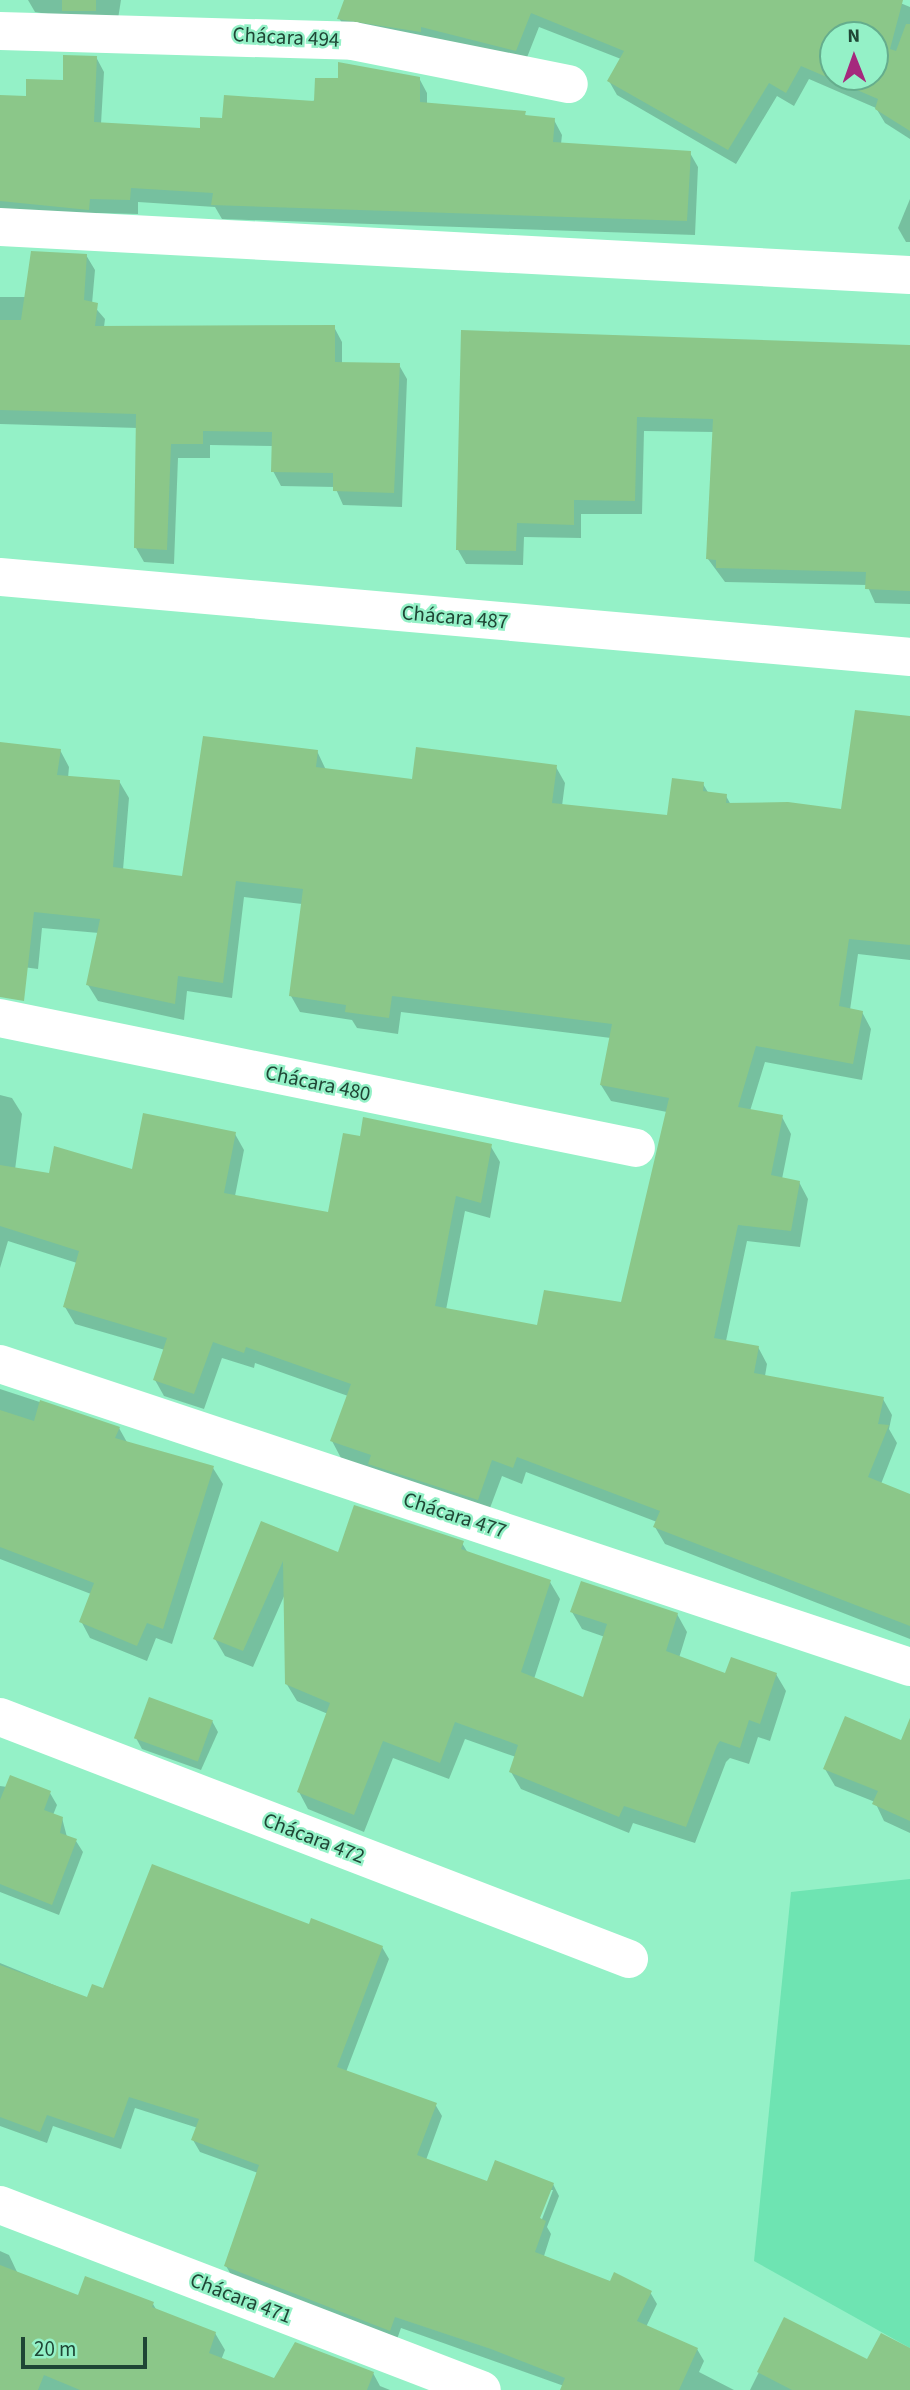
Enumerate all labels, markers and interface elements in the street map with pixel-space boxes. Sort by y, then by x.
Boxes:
north arrow [819,21,889,91]
street label: Chácara 494 [232,22,340,52]
text: N [847,23,860,50]
street label: Chácara 487 [401,600,509,634]
street label: Chácara 480 [263,1060,373,1106]
street label: Chácara 477 [400,1487,510,1543]
street label: Chácara 472 [260,1807,368,1869]
street label: Chácara 471 [187,2267,295,2329]
scale bar [24,2324,150,2368]
text: 20 m [34,2334,76,2364]

